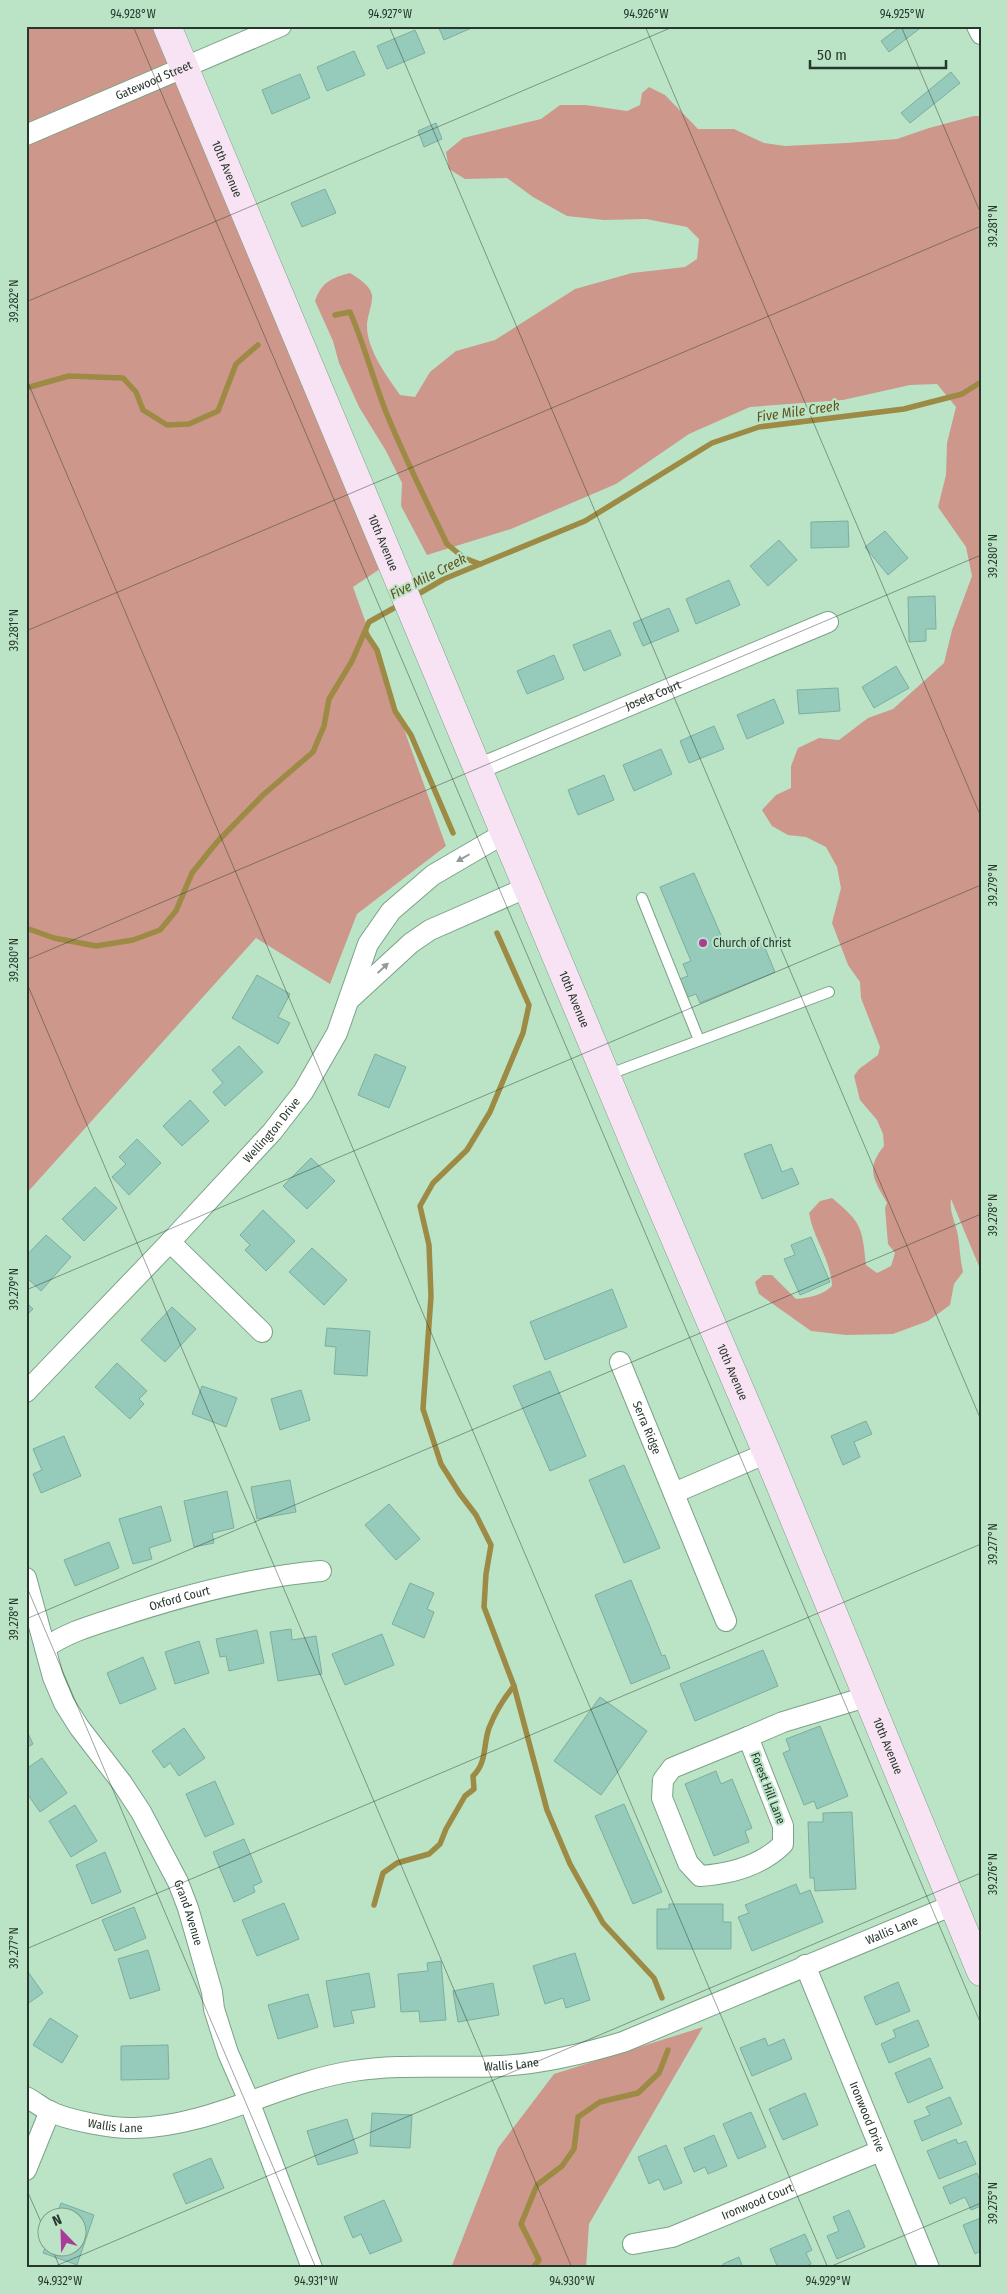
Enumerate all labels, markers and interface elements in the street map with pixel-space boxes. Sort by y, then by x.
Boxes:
text: 94.928°W [110,7,156,21]
text: 94.927°W [368,7,412,21]
text: 94.926°W [623,7,669,21]
text: 94.925°W [880,7,924,21]
scale bar [810,38,946,70]
text: 50 m [817,46,847,64]
street label: Gatewood Street [113,58,194,103]
street label: 10th Avenue [209,139,245,199]
text: 39.281°N [986,205,1000,247]
text: 39.282°N [7,279,21,323]
water label: Five Mile Creek [756,397,841,426]
street label: 10th Avenue [365,512,401,573]
text: 39.280°N [986,534,1000,578]
water label: Five Mile Creek [387,550,469,603]
text: 39.281°N [7,609,21,651]
street label: Josela Court [623,678,683,713]
one-way arrow [456,853,469,862]
text: 39.279°N [986,864,1000,906]
place label: Church of Christ [713,936,791,950]
marker: Church of Christ [697,937,709,949]
text: 39.280°N [7,938,21,982]
one-way arrow [377,962,389,974]
street label: 10th Avenue [556,969,592,1030]
street label: Wellington Drive [240,1095,303,1166]
text: 39.278°N [986,1194,1000,1236]
text: 39.279°N [7,1268,21,1310]
street label: 10th Avenue [714,1342,751,1403]
street label: Serra Ridge [630,1399,664,1456]
text: 39.277°N [986,1523,1000,1565]
street label: Oxford Court [148,1583,211,1614]
text: 39.278°N [7,1598,21,1640]
street label: 10th Avenue [870,1716,906,1777]
street label: Forest Hill Lane [748,1750,788,1826]
text: 39.276°N [986,1853,1000,1895]
street label: Grand Avenue [171,1878,205,1947]
street label: Wallis Lane [864,1913,920,1947]
text: 39.277°N [7,1927,21,1969]
street label: Wallis Lane [484,2055,540,2074]
street label: Ironwood Drive [846,2079,888,2154]
street label: Wallis Lane [86,2116,143,2135]
street label: Ironwood Court [720,2181,795,2223]
text: 39.275°N [986,2182,1000,2224]
north arrow [38,2206,88,2256]
text: N [50,2211,64,2230]
text: 94.932°W [38,2274,82,2288]
text: 94.931°W [294,2274,338,2288]
text: 94.930°W [549,2274,595,2288]
text: 94.929°W [805,2274,851,2288]

